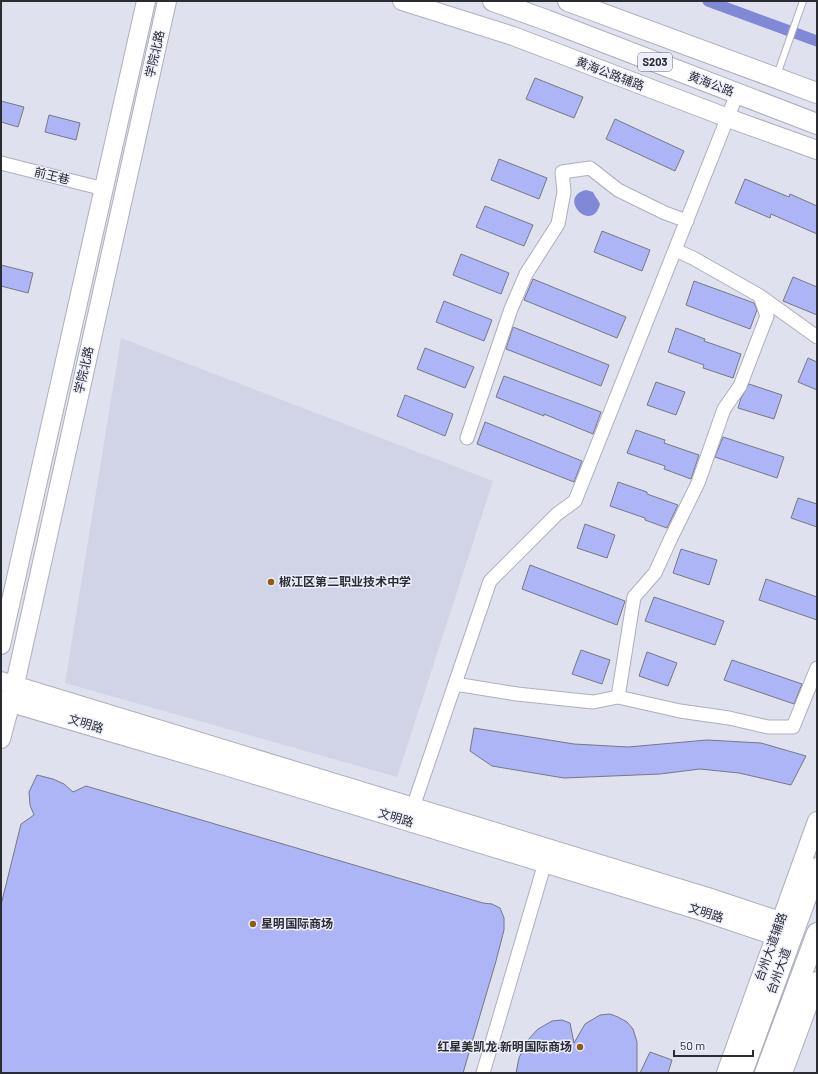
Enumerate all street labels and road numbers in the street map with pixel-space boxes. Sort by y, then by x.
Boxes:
street label: 学院北路 [142,29,166,79]
road number: S203 [638,53,672,71]
street label: 黄海公路辅路 [574,54,646,93]
street label: 黄海公路 [686,68,736,98]
street label: 前王巷 [33,164,71,186]
street label: 学院北路 [71,345,95,395]
street label: 文明路 [67,711,106,735]
street label: 文明路 [377,805,416,829]
street label: 文明路 [687,900,726,924]
street label: 台州大道辅路 [752,911,790,983]
street label: 台州大道 [764,946,794,996]

